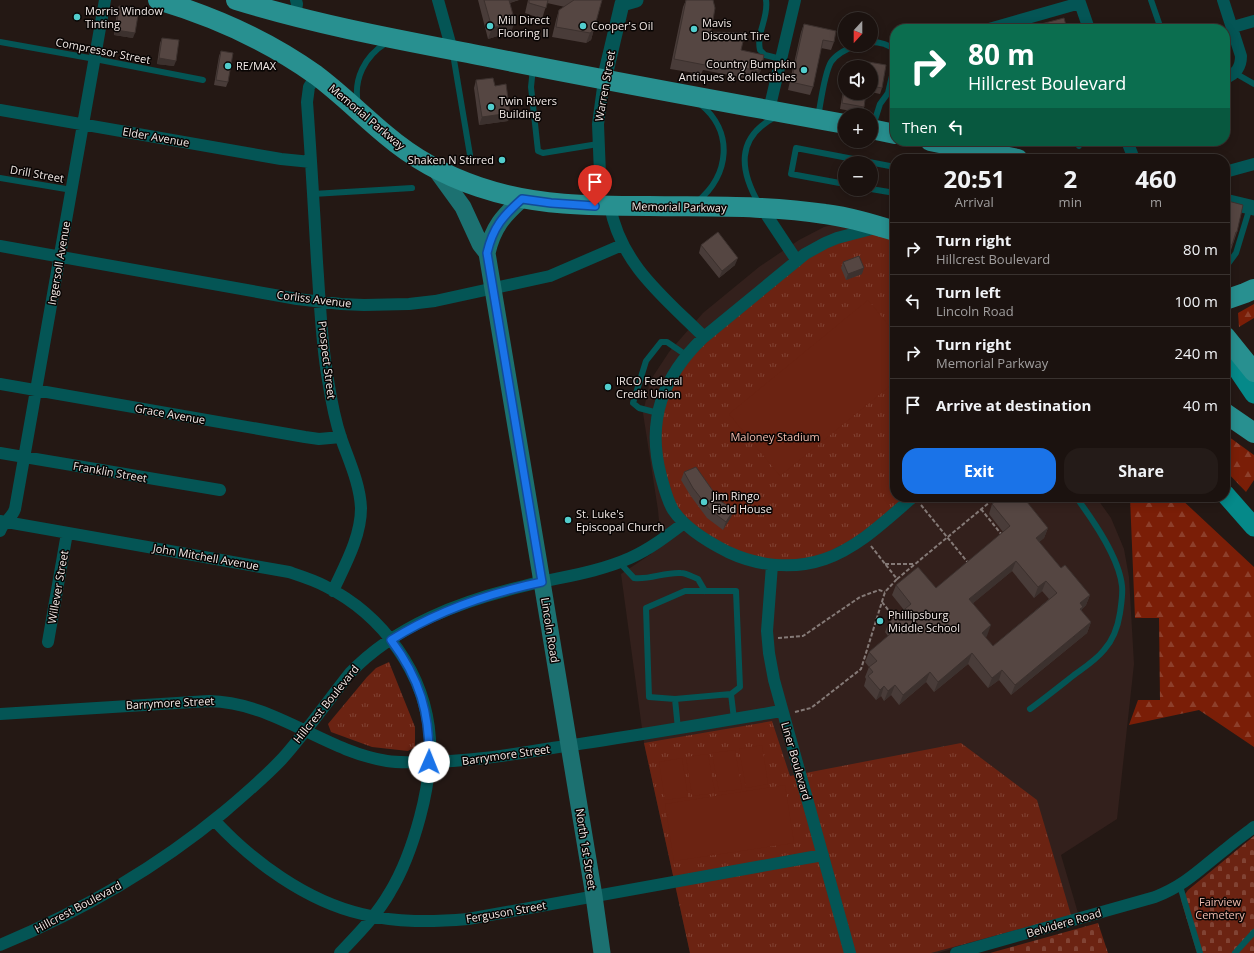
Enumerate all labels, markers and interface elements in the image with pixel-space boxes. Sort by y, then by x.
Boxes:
place label: Morris Window Tinting [85,3,163,31]
marker: Morris Window Tinting [72,12,82,22]
place label: Mill Direct Flooring II [498,12,550,40]
north arrow [838,12,878,52]
map controls [838,12,878,196]
place label: Mavis Discount Tire [702,15,770,43]
place label: Cooper's Oil [591,18,653,33]
marker: Mill Direct Flooring II [485,21,495,31]
marker: Cooper's Oil [578,21,588,31]
marker: Mavis Discount Tire [689,24,699,34]
street label: Compressor Street [54,34,152,67]
text: 80 m [968,35,1035,73]
icon: right [902,40,954,92]
street label: Warren Street [591,49,618,123]
place label: Country Bumpkin Antiques & Collectibles [679,56,796,84]
place label: RE/MAX [236,58,277,73]
button: sound [838,60,878,100]
marker: RE/MAX [223,61,233,71]
marker: Country Bumpkin Antiques & Collectibles [799,65,809,75]
text: Hillcrest Boulevard [968,71,1126,95]
street label: Memorial Parkway [326,80,409,153]
place label: Twin Rivers Building [499,93,557,121]
marker: Twin Rivers Building [486,102,496,112]
button: + [838,108,878,148]
icon: left [945,116,967,138]
text: Then [902,117,937,137]
street label: Elder Avenue [122,123,191,150]
place label: Shaken N Stirred [408,152,494,167]
marker: Shaken N Stirred [497,155,507,165]
button: − [838,156,878,196]
street label: Drill Street [9,161,65,186]
text: 20:51 [943,162,1005,195]
text: 2 [1063,162,1077,195]
text: 460 [1135,162,1177,195]
pin [578,165,612,206]
icon: arrive [584,171,606,193]
text: Arrival [955,193,994,211]
text: min [1059,193,1082,211]
text: m [1150,193,1162,211]
street label: Memorial Parkway [631,198,727,215]
street label: Ingersoll Avenue [44,220,73,306]
text: Turn right [936,230,1011,250]
icon: right [902,238,924,260]
text: 80 m [1183,239,1218,259]
text: Hillcrest Boulevard [936,250,1050,268]
text: Turn left [936,282,1001,302]
street label: Corliss Avenue [276,286,352,311]
icon: left [902,290,924,312]
text: 100 m [1174,291,1218,311]
text: Lincoln Road [936,302,1014,320]
street label: Prospect Street [315,320,340,400]
text: Turn right [936,334,1011,354]
icon: right [902,342,924,364]
text: 240 m [1174,343,1218,363]
text: Memorial Parkway [936,354,1048,372]
place label: IRCO Federal Credit Union [616,373,682,401]
marker: IRCO Federal Credit Union [603,382,613,392]
icon: arrive [902,394,924,416]
text: Arrive at destination [936,395,1091,415]
text: 40 m [1183,395,1218,415]
street label: Grace Avenue [134,400,206,427]
park label: Maloney Stadium [730,429,820,444]
button: Exit [902,448,1056,494]
button: Share [1064,448,1218,494]
street label: Franklin Street [72,458,148,485]
place label: Jim Ringo Field House [711,488,772,516]
marker: Jim Ringo Field House [699,497,709,507]
place label: St. Luke's Episcopal Church [576,506,664,534]
marker: St. Luke's Episcopal Church [563,515,573,525]
street label: John Mitchell Avenue [151,540,260,573]
street label: Willever Street [44,549,71,625]
street label: Lincoln Road [538,596,563,664]
place label: Phillipsburg Middle School [888,607,960,635]
marker: Phillipsburg Middle School [875,616,885,626]
street label: Hillcrest Boulevard [289,661,362,746]
street label: Barrymore Street [125,693,215,712]
street label: Liner Boulevard [778,720,815,802]
position arrow [408,741,450,783]
street label: Barrymore Street [461,741,551,768]
street label: North 1st Street [573,807,600,891]
street label: Hillcrest Boulevard [32,877,124,936]
park label: Fairview Cemetery [1195,894,1245,922]
street label: Ferguson Street [465,897,547,926]
street label: Belvidere Road [1025,905,1103,940]

